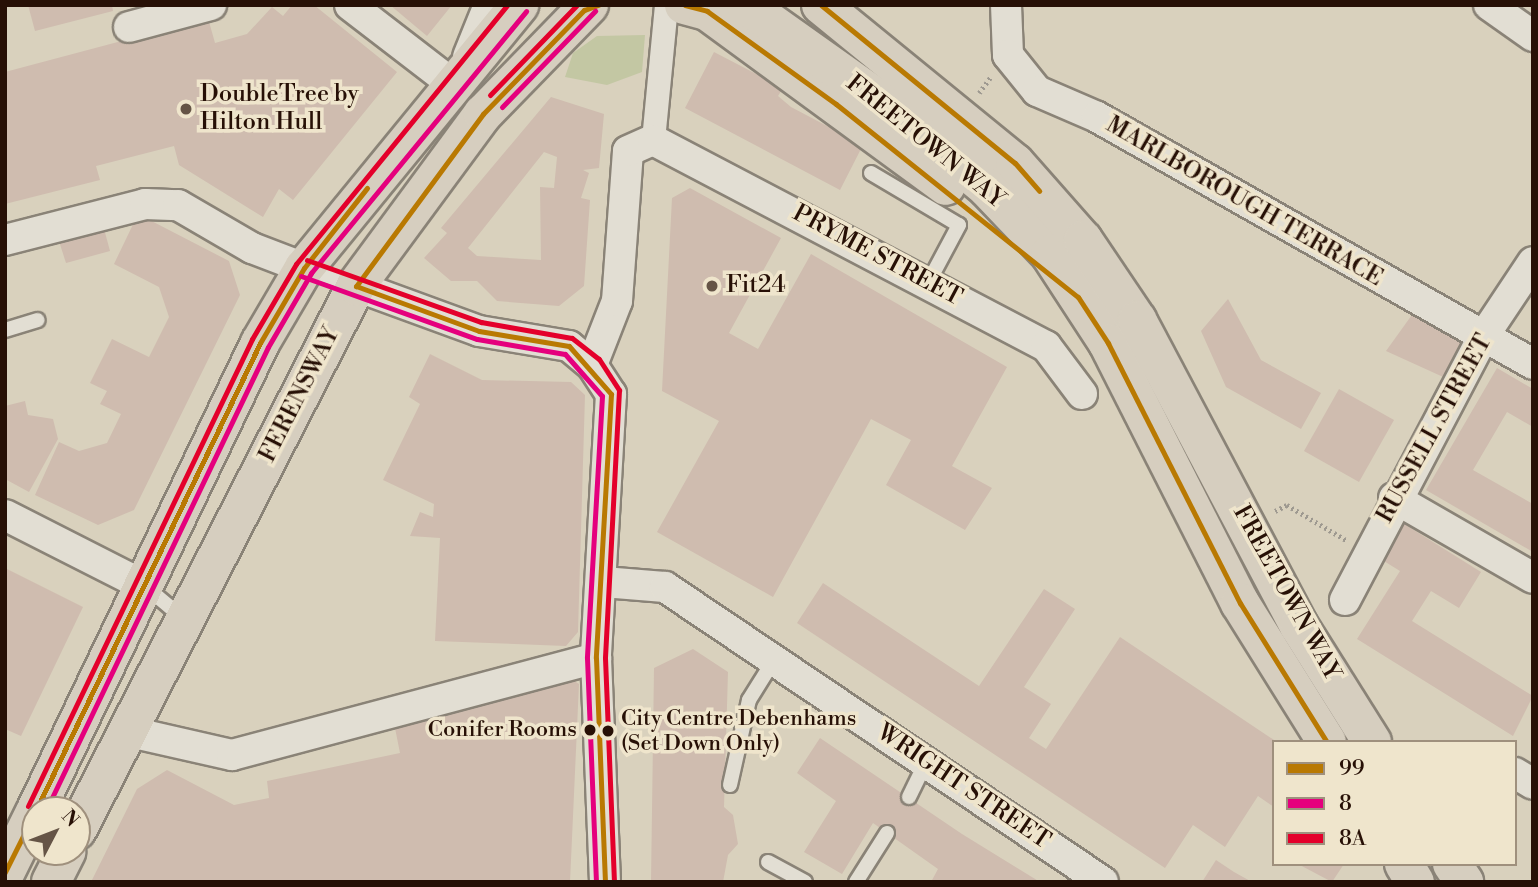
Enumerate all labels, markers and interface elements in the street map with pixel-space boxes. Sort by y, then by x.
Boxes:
street label: FREETOWN WAY [840,69,1010,215]
place label: DoubleTree by Hilton Hull [200,81,359,137]
marker: DoubleTree by Hilton Hull [178,101,194,117]
street label: MARLBOROUGH TERRACE [1100,111,1388,293]
street label: PRYME STREET [787,199,967,313]
place label: Fit24 [726,272,786,300]
marker: Fit24 [704,278,720,294]
street label: FERENSWAY [254,323,346,467]
street label: RUSSELL STREET [1371,330,1499,528]
street label: FREETOWN WAY [1226,500,1346,686]
place label: City Centre Debenhams (Set Down Only) [621,705,856,756]
place label: Conifer Rooms [428,717,577,743]
street label: WRIGHT STREET [871,718,1055,856]
marker: Conifer Rooms [583,723,597,737]
marker: City Centre Debenhams (Set Down Only) [601,724,615,738]
legend [1272,740,1517,866]
text: 99 [1339,756,1364,782]
text: 8 [1339,791,1352,817]
north arrow [21,796,91,866]
text: N [56,805,84,832]
text: 8A [1339,826,1366,852]

